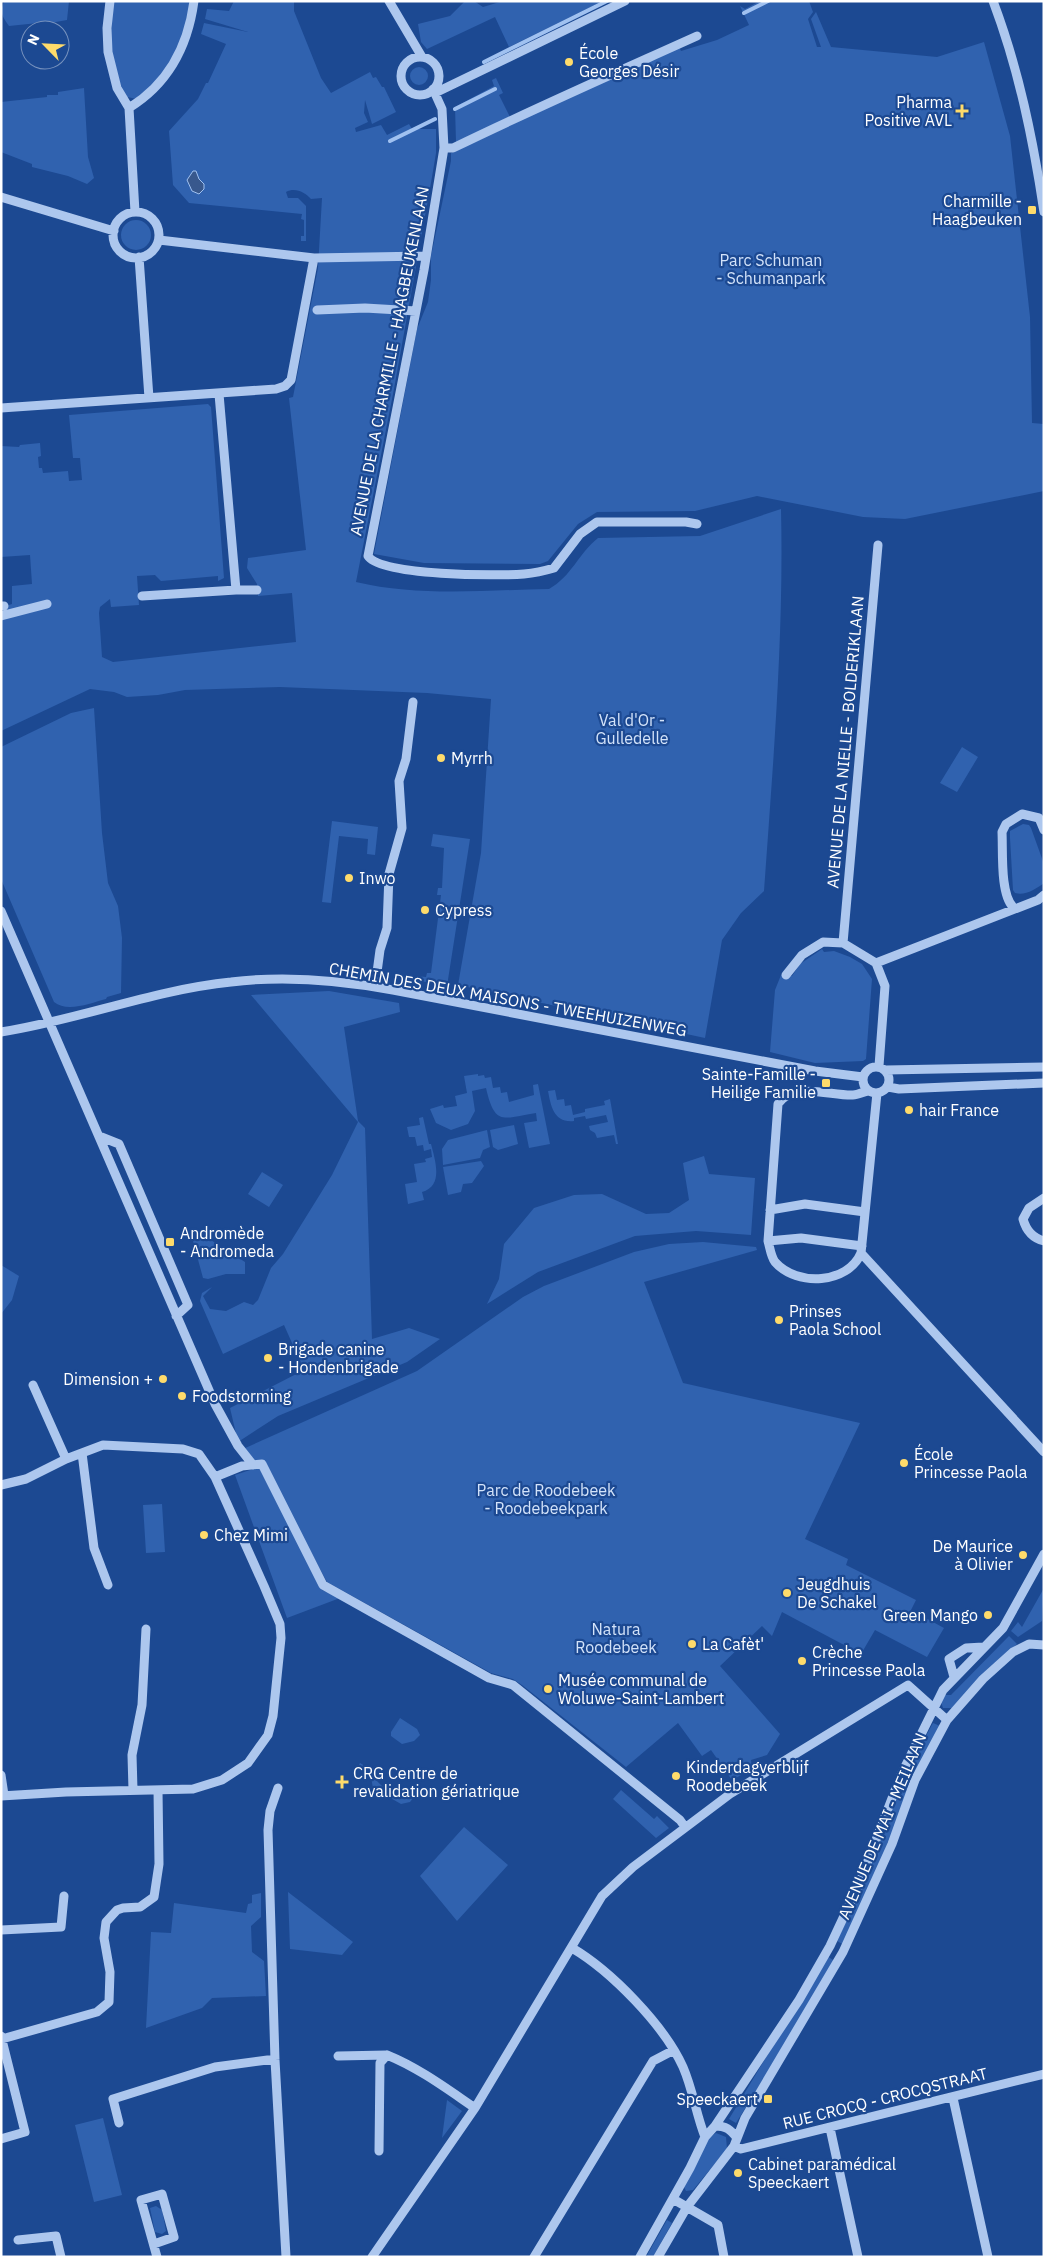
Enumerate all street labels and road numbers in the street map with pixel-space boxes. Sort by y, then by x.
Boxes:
street label: AVENUE DE LA CHARMILLE - HAAGBEUKENLAAN [345,185,433,537]
street label: AVENUE DE LA NIELLE - BOLDERIKLAAN [822,595,868,889]
street label: CHEMIN DES DEUX MAISONS - TWEEHUIZENWEG [328,958,688,1040]
street label: AVENUE DE MAI - MEILAAN [834,1730,930,1922]
street label: RUE CROCQ - CROCQSTRAAT [781,2063,989,2133]

